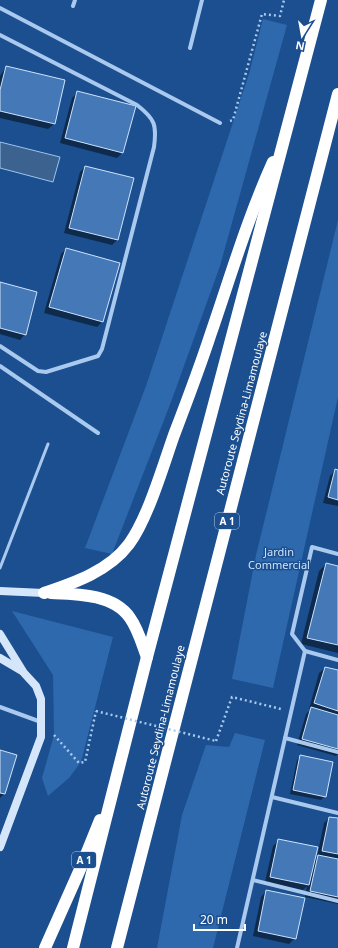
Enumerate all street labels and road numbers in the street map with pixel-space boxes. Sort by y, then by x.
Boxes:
street label: Autoroute Seydina-Limamoulaye [212,330,270,496]
road number: A 1 [215,513,239,529]
street label: Autoroute Seydina-Limamoulaye [132,643,188,811]
road number: A 1 [72,852,96,868]

